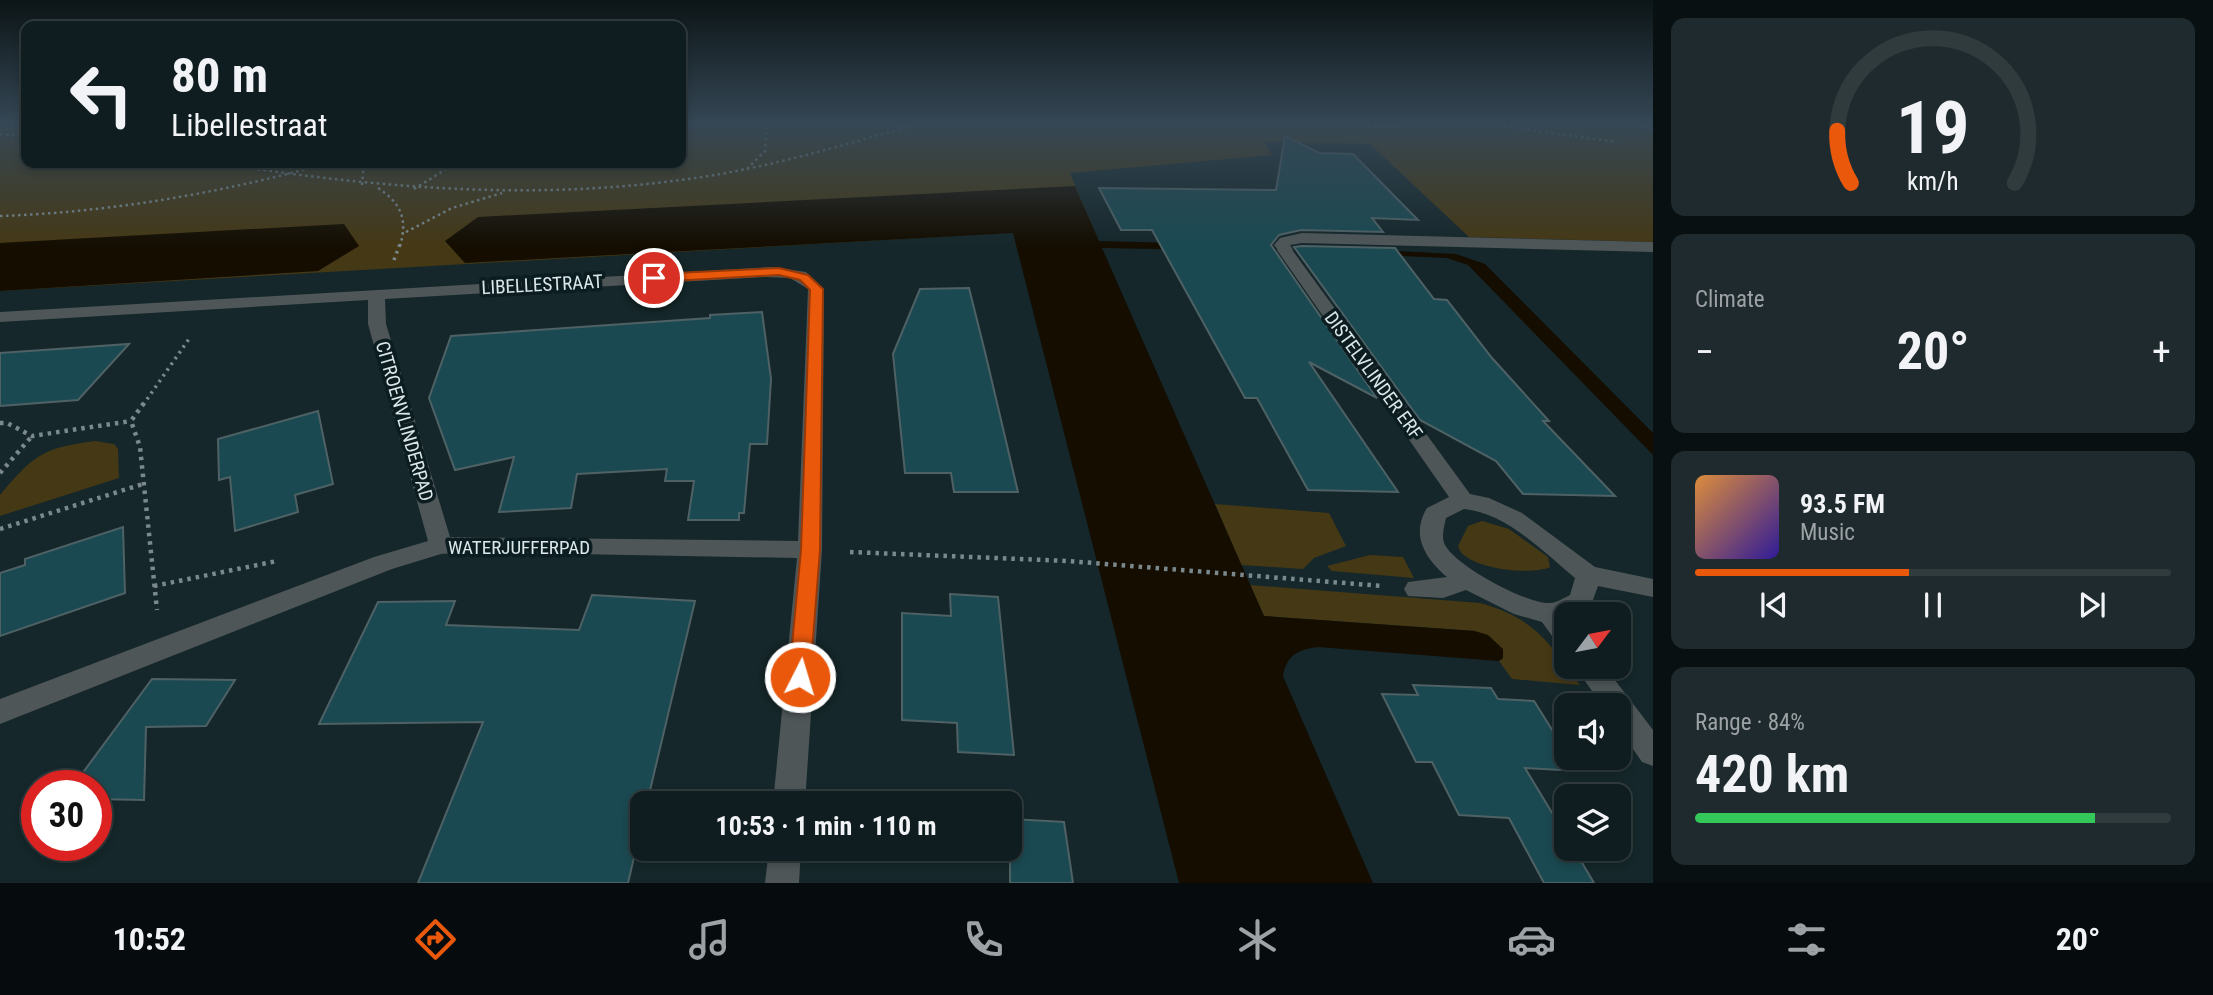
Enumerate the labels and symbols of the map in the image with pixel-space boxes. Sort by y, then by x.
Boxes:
pin [624,248,684,308]
street label: LIBELLESTRAAT [481,270,603,299]
street label: DISTELVLINDER ERF [1320,307,1428,443]
street label: CITROENVLINDERPAD [371,338,438,504]
street label: WATERJUFFERPAD [448,536,590,559]
north arrow [1554,602,1631,679]
position arrow [763,640,837,714]
speed limit sign: 30 [21,770,112,861]

